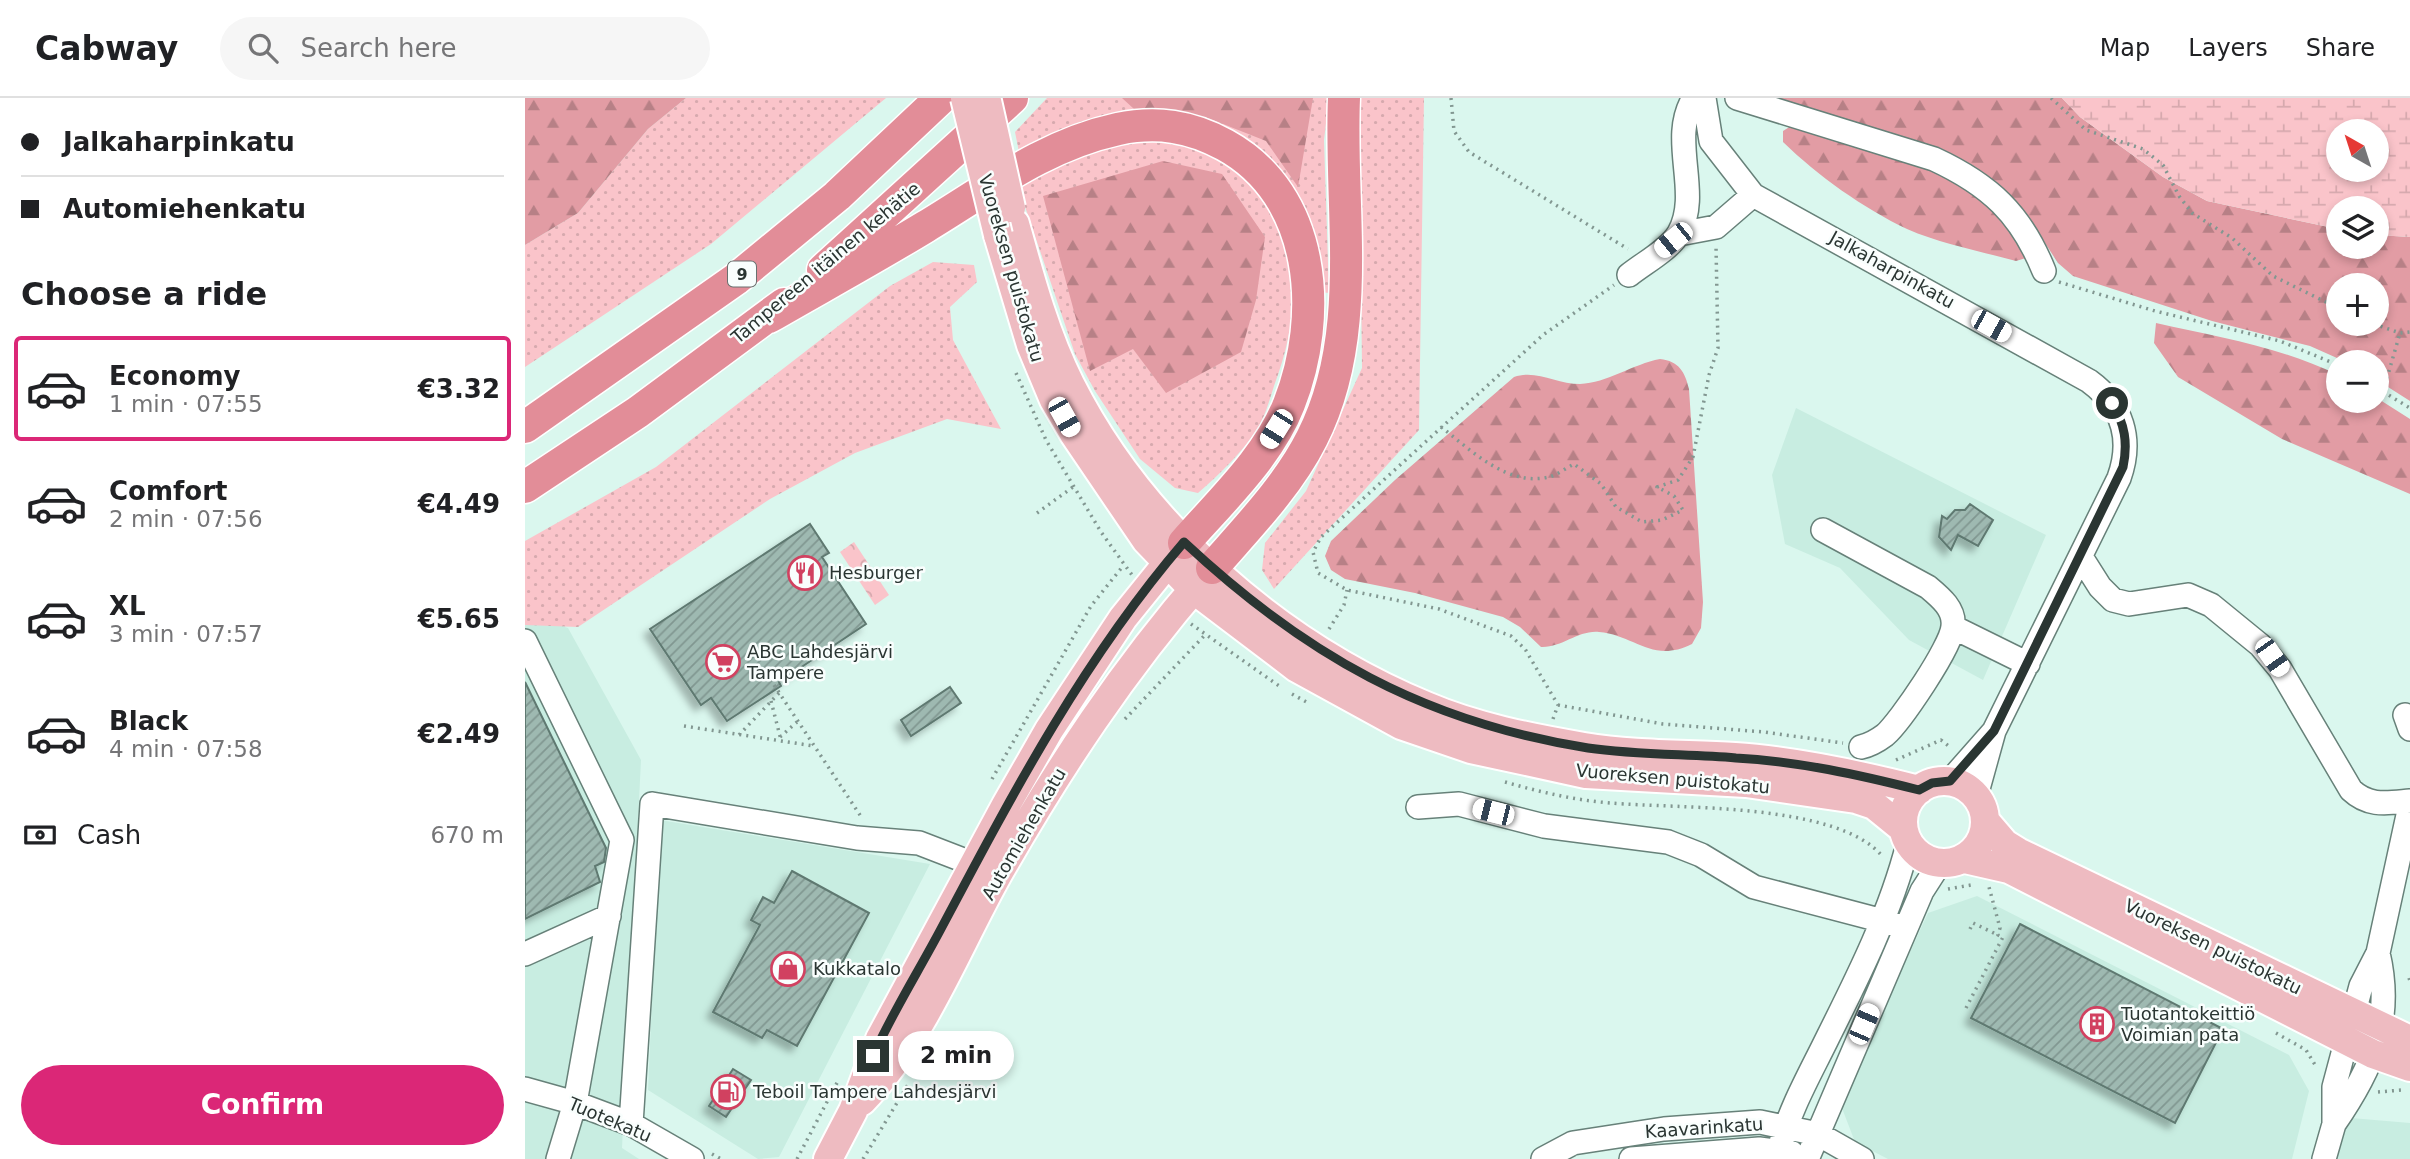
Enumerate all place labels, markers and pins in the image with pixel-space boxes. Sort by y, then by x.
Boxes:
restaurant icon: Hesburger [786,554,824,592]
place label: Hesburger [829,562,923,583]
place label: ABC Lahdesjärvi Tampere [746,641,893,683]
supermarket icon: ABC Lahdesjärvi Tampere [704,643,742,681]
shop icon: Kukkatalo [769,950,807,988]
place label: Kukkatalo [813,958,901,979]
place label: Tuotantokeittiö Voimian pata [2120,1003,2255,1045]
building icon: Tuotantokeittiö Voimian pata [2078,1005,2116,1043]
fuel station icon: Teboil Tampere Lahdesjärvi [709,1073,747,1111]
place label: Teboil Tampere Lahdesjärvi [752,1081,996,1102]

